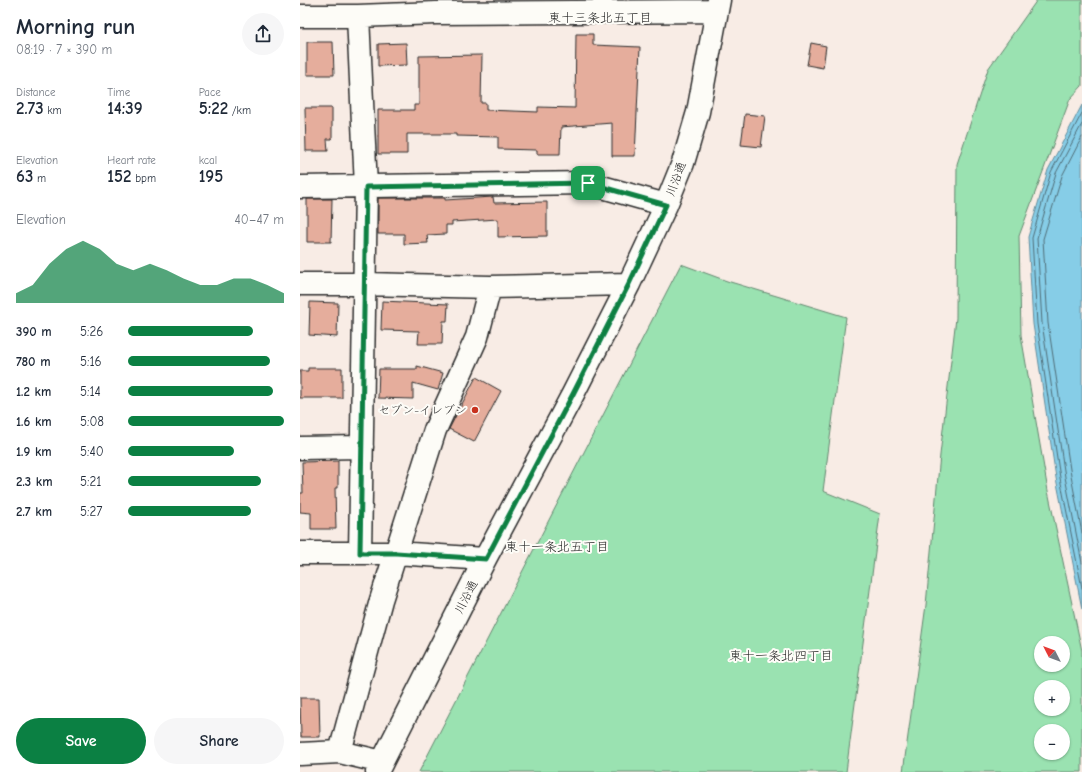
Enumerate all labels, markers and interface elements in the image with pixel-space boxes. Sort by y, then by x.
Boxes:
district label: 東十三条北五丁目 [548,10,652,25]
button: share [242,13,284,55]
text: Morning run [16,14,135,40]
text: 08:19 · 7 × 390 m [16,42,112,57]
text: Distance [16,86,55,99]
text: Time [107,86,130,99]
text: Pace [199,86,221,99]
text: 2.73 [16,99,44,118]
text: 14:39 [107,99,143,118]
text: 5:22 [199,99,228,118]
text: km [44,104,62,117]
text: /km [228,104,251,117]
text: Elevation [16,154,58,167]
text: Heart rate [107,154,156,167]
text: kcal [199,154,217,167]
street label: 川沿通 [663,160,689,198]
pin [571,166,605,200]
text: 63 [16,167,33,186]
text: 152 [107,167,132,186]
text: 195 [199,167,223,186]
text: m [33,172,46,185]
text: bpm [132,172,156,185]
icon: arrive [577,172,599,194]
text: Elevation [16,212,66,227]
text: 40–47 m [234,212,284,227]
text: 390 m [16,324,52,339]
text: 5:26 [80,324,103,339]
text: 780 m [16,354,51,369]
text: 5:16 [80,354,102,369]
text: 1.2 km [16,384,51,399]
text: 5:14 [80,384,101,399]
place label: セブン-イレブン [378,403,467,417]
marker: セブン-イレブン [470,405,480,415]
text: 1.6 km [16,414,52,429]
text: 5:08 [80,414,104,429]
text: 1.9 km [16,444,52,459]
text: 5:40 [80,444,104,459]
text: 2.3 km [16,474,53,489]
text: 5:21 [80,474,101,489]
text: 2.7 km [16,504,52,519]
text: 5:27 [80,504,102,519]
district label: 東十一条北五丁目 [505,539,609,554]
street label: 川沿通 [452,578,480,616]
north arrow [1034,636,1070,672]
map controls [1034,636,1070,760]
district label: 東十一条北四丁目 [729,648,833,663]
button: + [1034,680,1070,716]
button: Save [16,718,146,764]
button: Share [154,718,284,764]
button: − [1034,724,1070,760]

